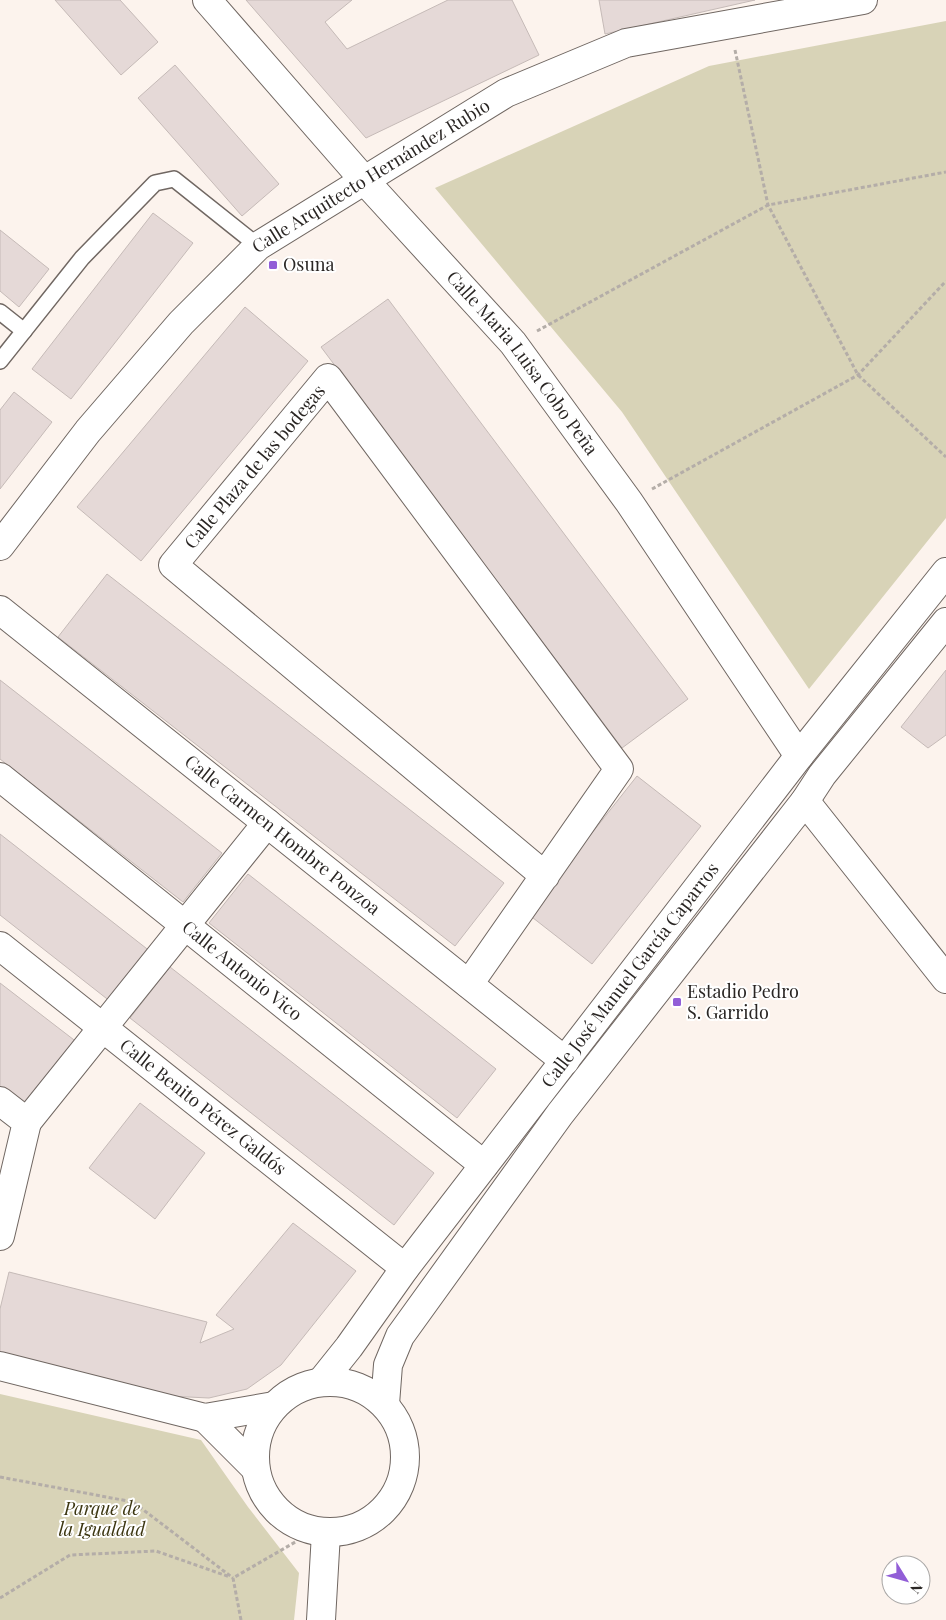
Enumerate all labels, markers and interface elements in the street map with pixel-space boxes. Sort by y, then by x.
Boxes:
street label: Calle Arquitecto Hernández Rubio [247,93,494,258]
place label: Osuna [283,252,335,276]
marker: Osuna [267,259,279,271]
street label: Calle Maria Luisa Cobo Peña [442,265,604,460]
street label: Calle Plaza de las bodegas [178,379,330,554]
street label: Calle Carmen Hombre Ponzoa [180,749,386,920]
street label: Calle José Manuel García Caparros [535,857,724,1092]
street label: Calle Antonio Vico [178,915,308,1026]
place label: Estadio Pedro S. Garrido [687,979,799,1024]
marker: Estadio Pedro S. Garrido [671,996,683,1008]
street label: Calle Benito Pérez Galdós [115,1033,292,1180]
park label: Parque de la Igualdad [59,1496,146,1541]
north arrow [881,1555,931,1605]
text: N [906,1578,927,1598]

